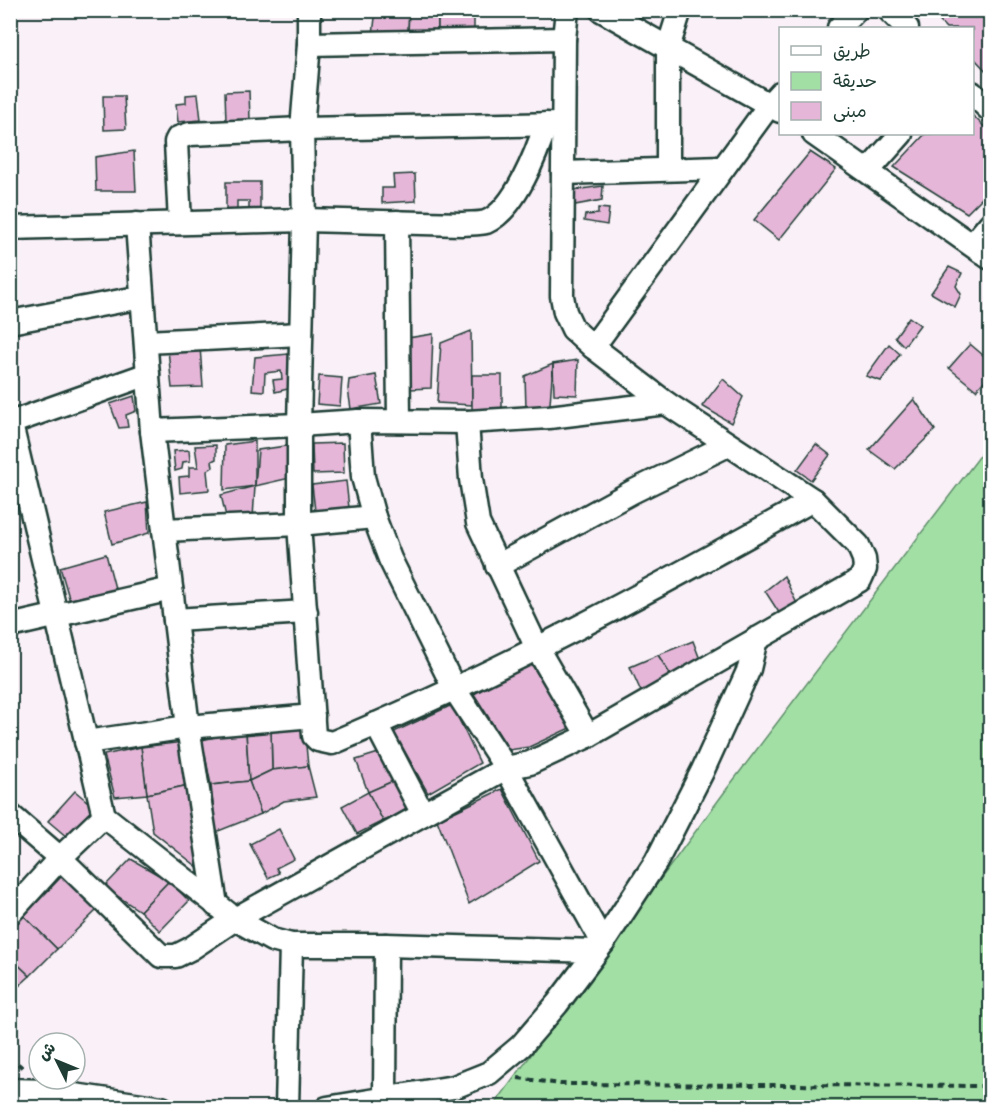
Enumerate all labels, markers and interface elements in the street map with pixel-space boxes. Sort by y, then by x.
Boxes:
legend [779,27,974,135]
text: طريق [833,39,871,63]
text: حديقة [833,69,877,93]
text: مبنى [833,99,867,123]
north arrow [27,1031,87,1091]
text: ش [33,1038,60,1065]

